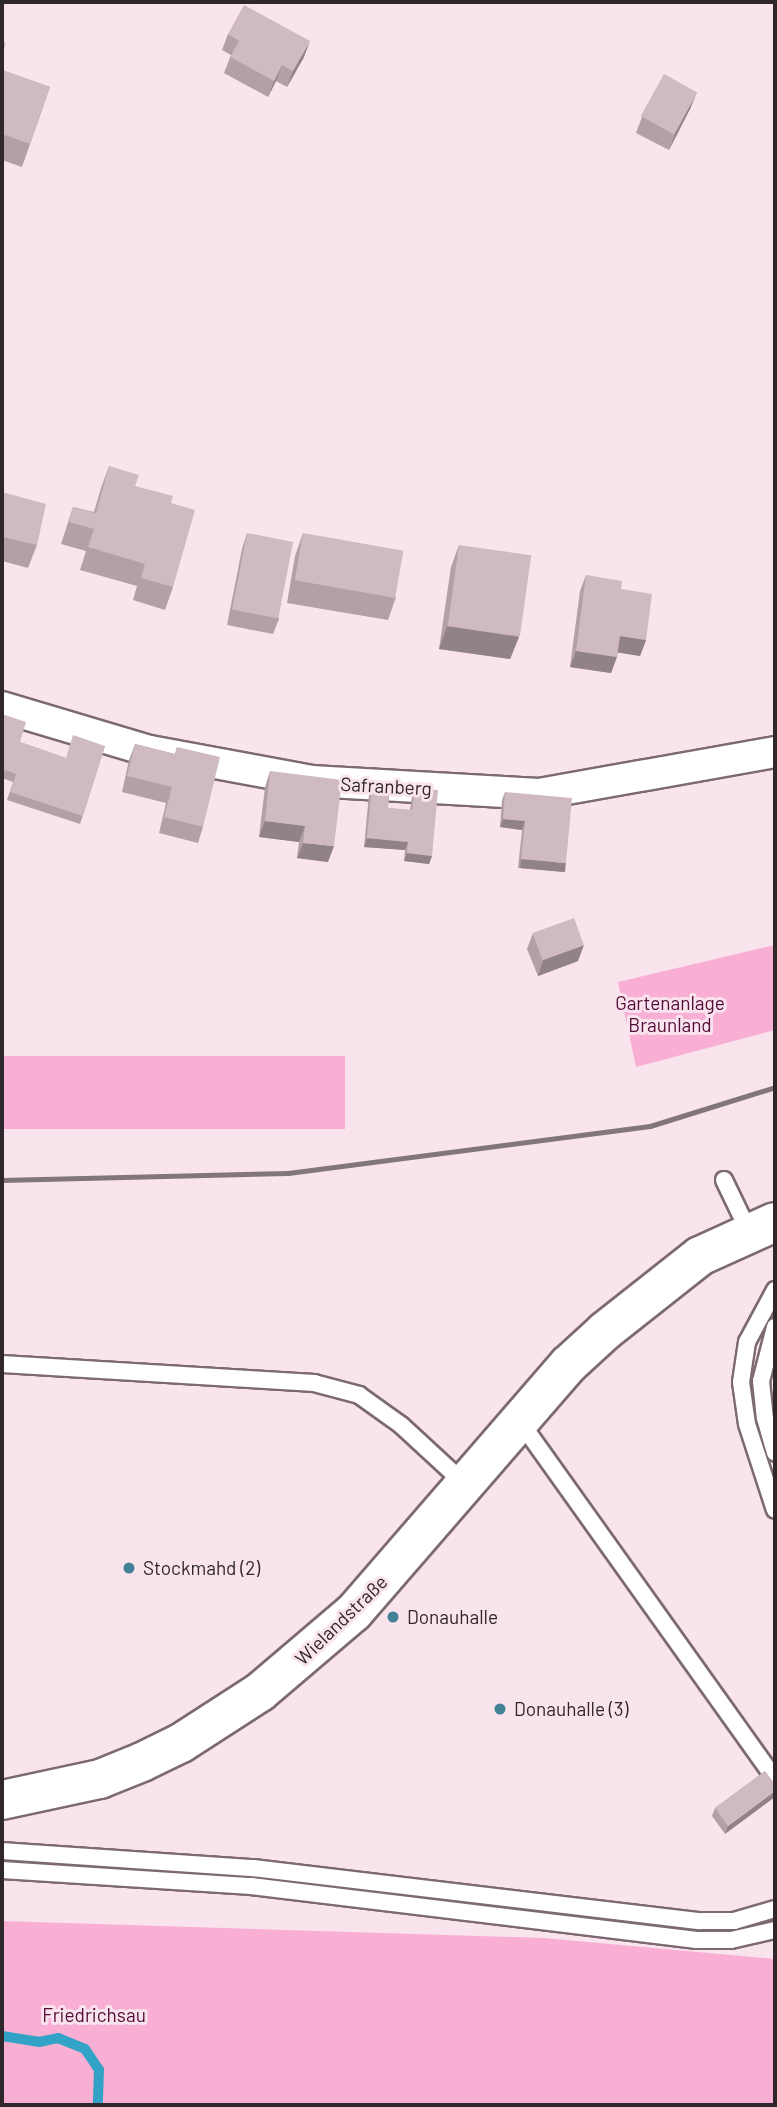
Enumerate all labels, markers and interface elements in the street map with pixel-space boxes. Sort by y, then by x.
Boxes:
street label: Safranberg [340,772,432,800]
park label: Gartenanlage Braunland [615,992,725,1036]
place label: Stockmahd (2) [143,1557,260,1579]
marker: Stockmahd (2) [121,1560,137,1576]
street label: Wielandstraße [290,1570,392,1670]
place label: Donauhalle [407,1606,498,1628]
marker: Donauhalle [385,1609,401,1625]
place label: Donauhalle (3) [514,1698,629,1720]
marker: Donauhalle (3) [492,1701,508,1717]
park label: Friedrichsau [42,2004,146,2026]

